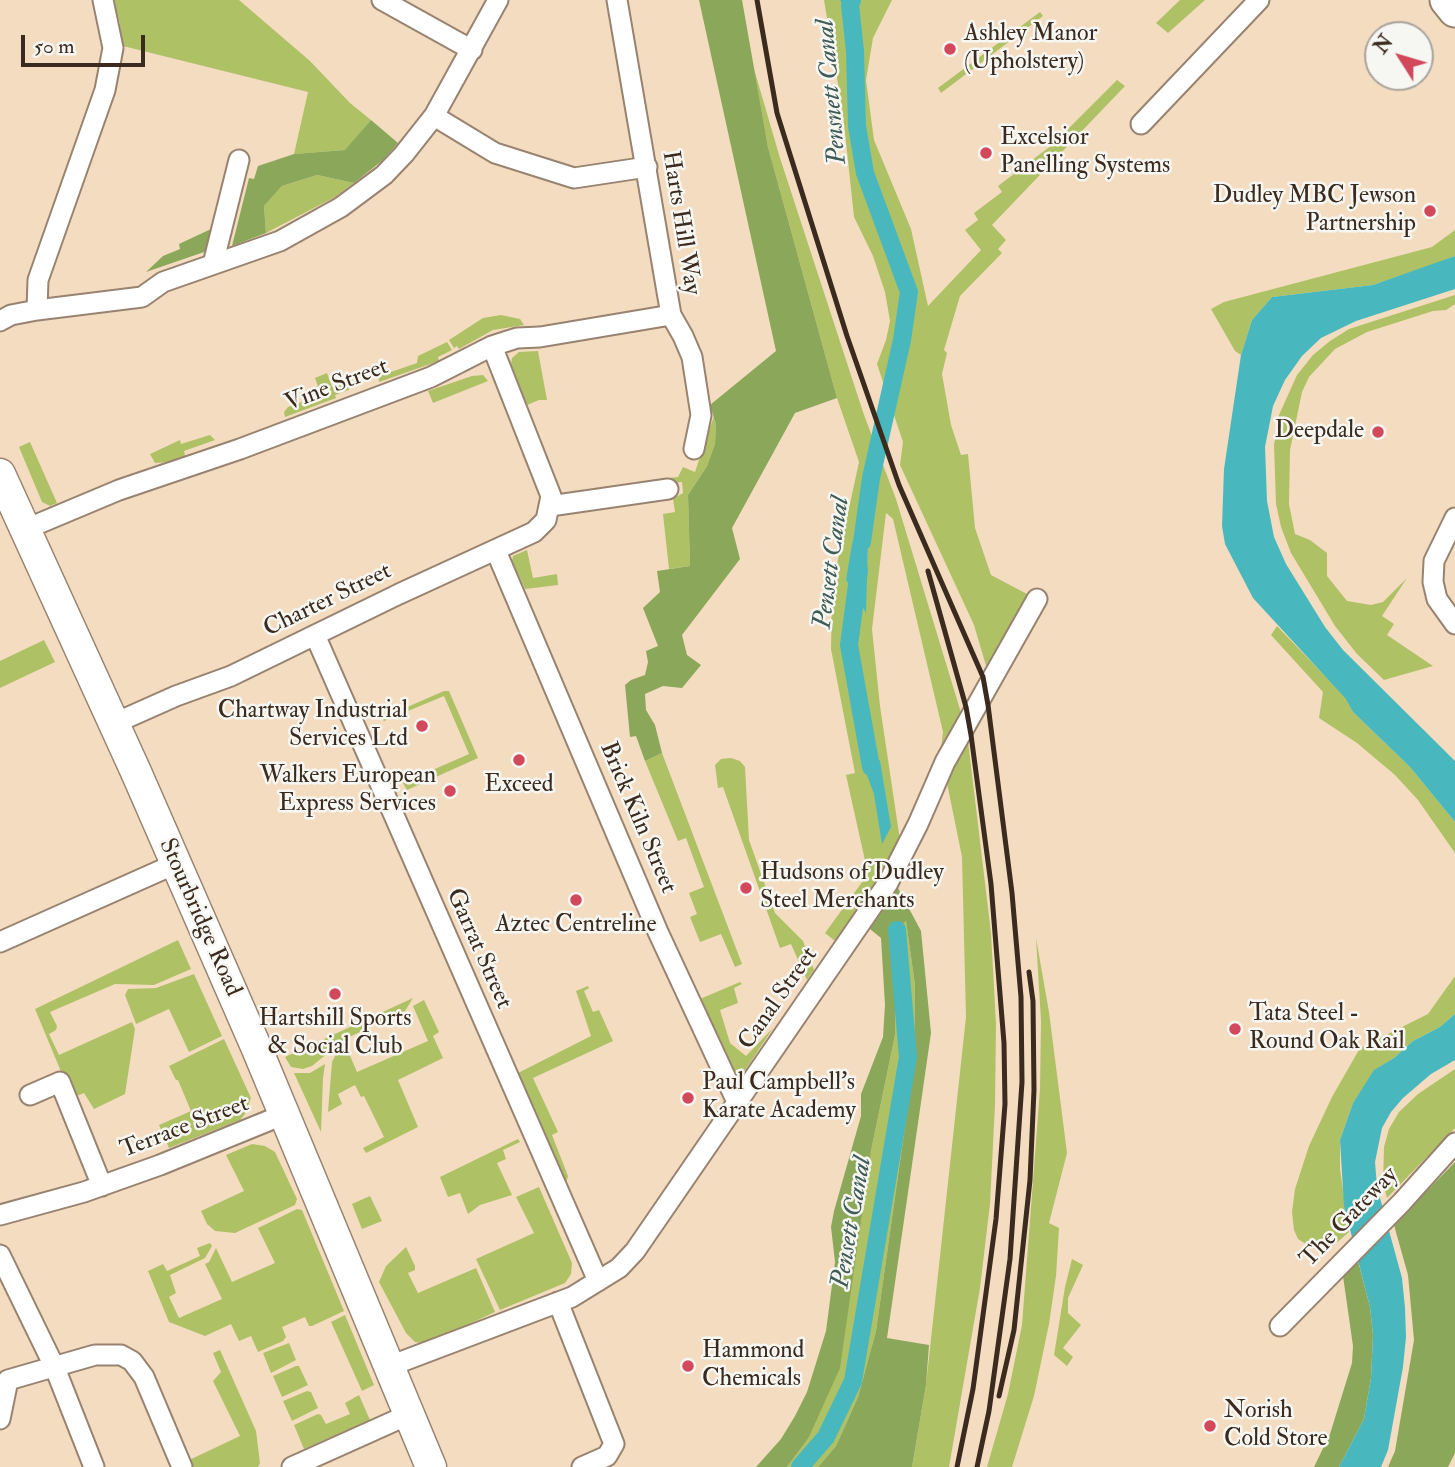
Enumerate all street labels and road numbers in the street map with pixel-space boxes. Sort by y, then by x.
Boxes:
street label: Harts Hill Way [654,149,706,297]
street label: Vine Street [281,353,393,419]
street label: Charter Street [259,558,397,644]
street label: Brick Kiln Street [592,738,682,898]
street label: Stourbridge Road [151,835,247,1001]
street label: Garrat Street [439,884,517,1014]
street label: Canal Street [733,942,825,1056]
street label: Terrace Street [117,1090,253,1166]
street label: The Gateway [1295,1162,1405,1274]

